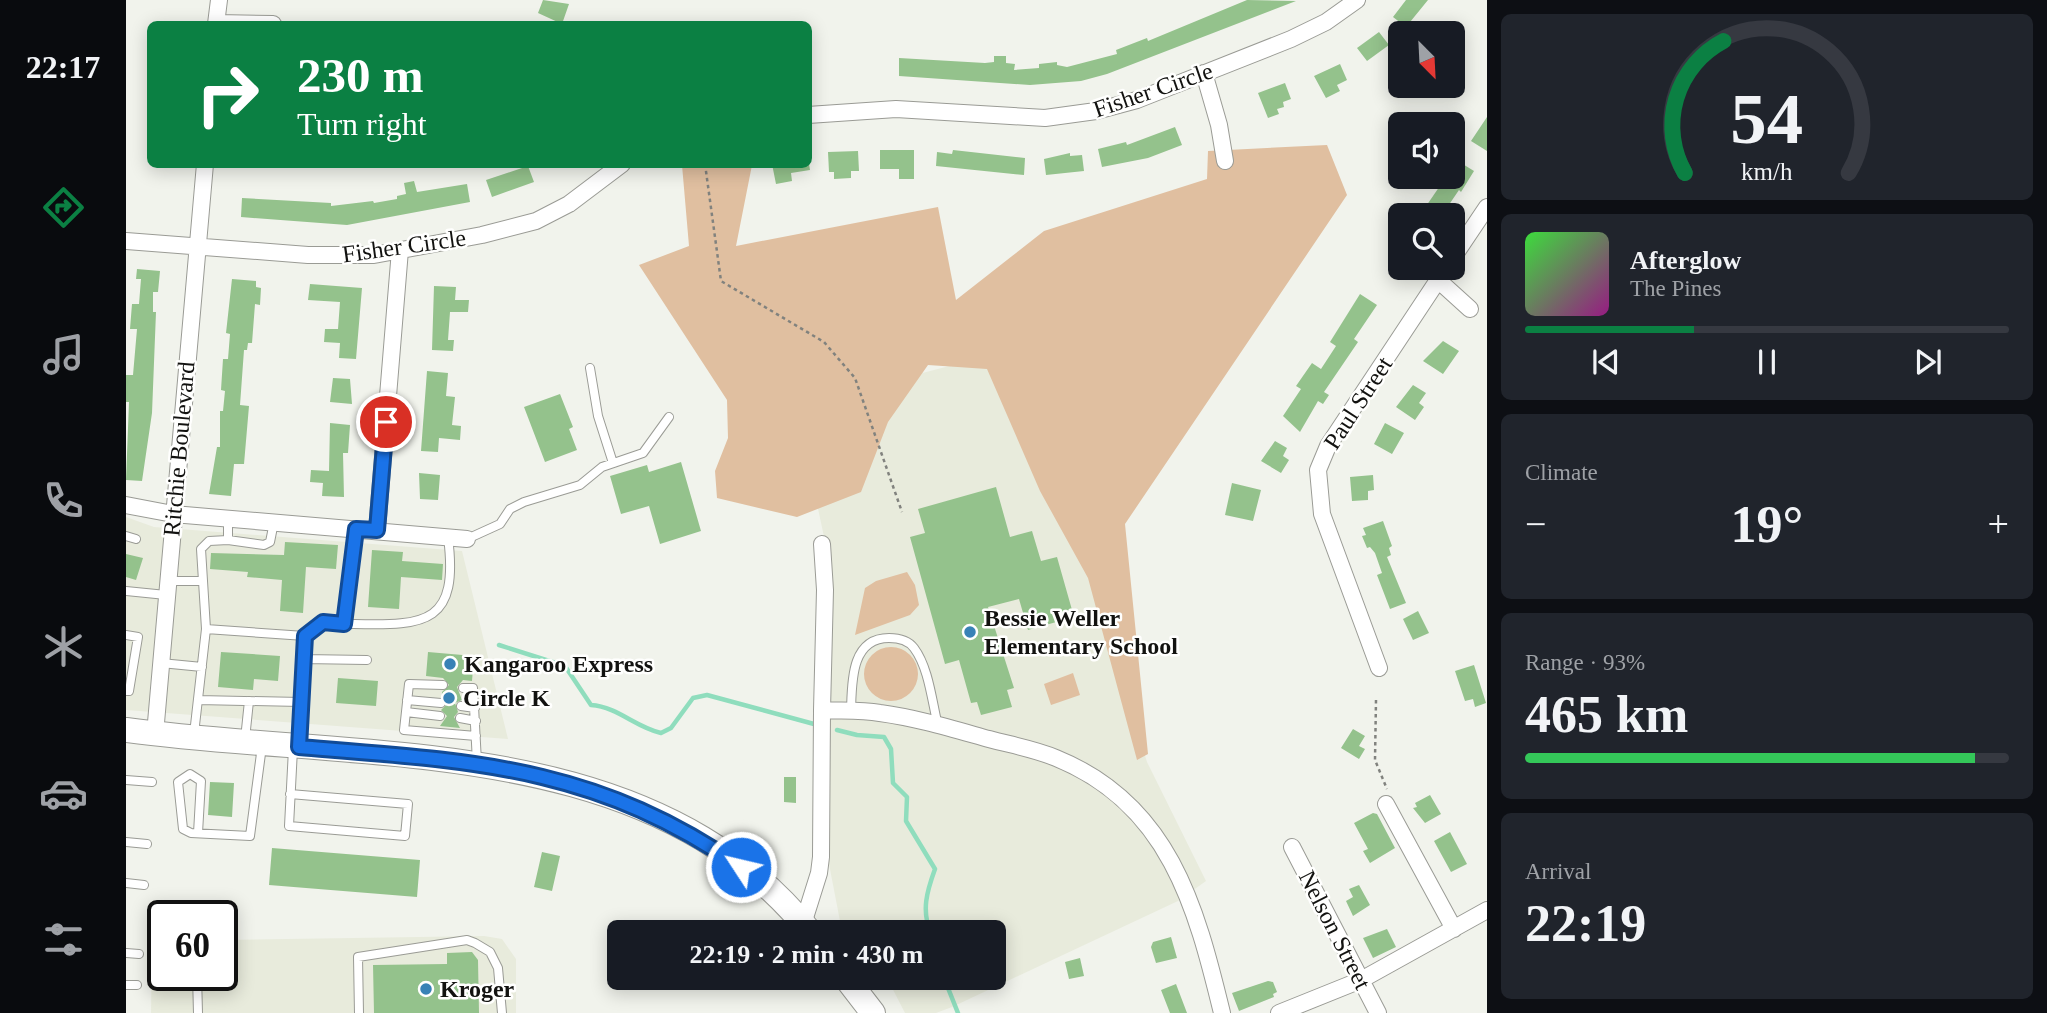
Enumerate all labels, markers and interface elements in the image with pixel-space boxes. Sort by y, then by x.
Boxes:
north arrow [1388,21,1465,98]
map controls [1388,21,1465,280]
text: 230 m [297,48,424,103]
text: 22:17 [26,49,100,85]
icon: right [182,49,273,140]
street label: Fisher Circle [1090,57,1216,123]
text: 54 [1731,78,1803,159]
text: Turn right [297,106,427,142]
button: sound [1388,112,1465,189]
text: km/h [1741,158,1793,185]
icon: directions [39,183,88,232]
button: search [1388,203,1465,280]
street label: Fisher Circle [340,224,468,268]
text: Afterglow [1630,246,1741,275]
text: The Pines [1630,276,1721,301]
icon: music [39,330,88,379]
icon: previous [1587,343,1625,381]
icon: pause [1748,343,1786,381]
icon: next [1909,343,1947,381]
street label: Paul Street [1319,352,1398,454]
street label: Ritchie Boulevard [158,361,200,537]
pin [356,392,416,452]
icon: arrive [367,403,405,441]
text: Climate [1525,460,1598,485]
icon: phone [39,476,88,525]
text: 19° [1731,496,1803,553]
text: − [1525,503,1546,545]
text: + [1988,503,2009,545]
place label: Bessie Weller Elementary School [984,605,1178,659]
icon: climate [39,622,88,671]
marker: Bessie Weller Elementary School [962,624,978,640]
text: Range · 93% [1525,650,1645,675]
place label: Kangaroo Express [464,651,653,677]
marker: Kangaroo Express [442,656,458,672]
place label: Circle K [463,685,550,711]
text: 465 km [1525,686,1688,743]
marker: Circle K [441,690,457,706]
icon: car [39,769,88,818]
position arrow [704,830,778,904]
text: Arrival [1525,859,1591,884]
street label: Nelson Street [1294,866,1376,994]
text: 22:19 [1525,895,1646,952]
speed limit sign: 60 [147,900,238,991]
icon: filters [39,915,88,964]
text: 22:19 · 2 min · 430 m [690,940,924,969]
place label: Kroger [440,976,515,1002]
marker: Kroger [418,981,434,997]

